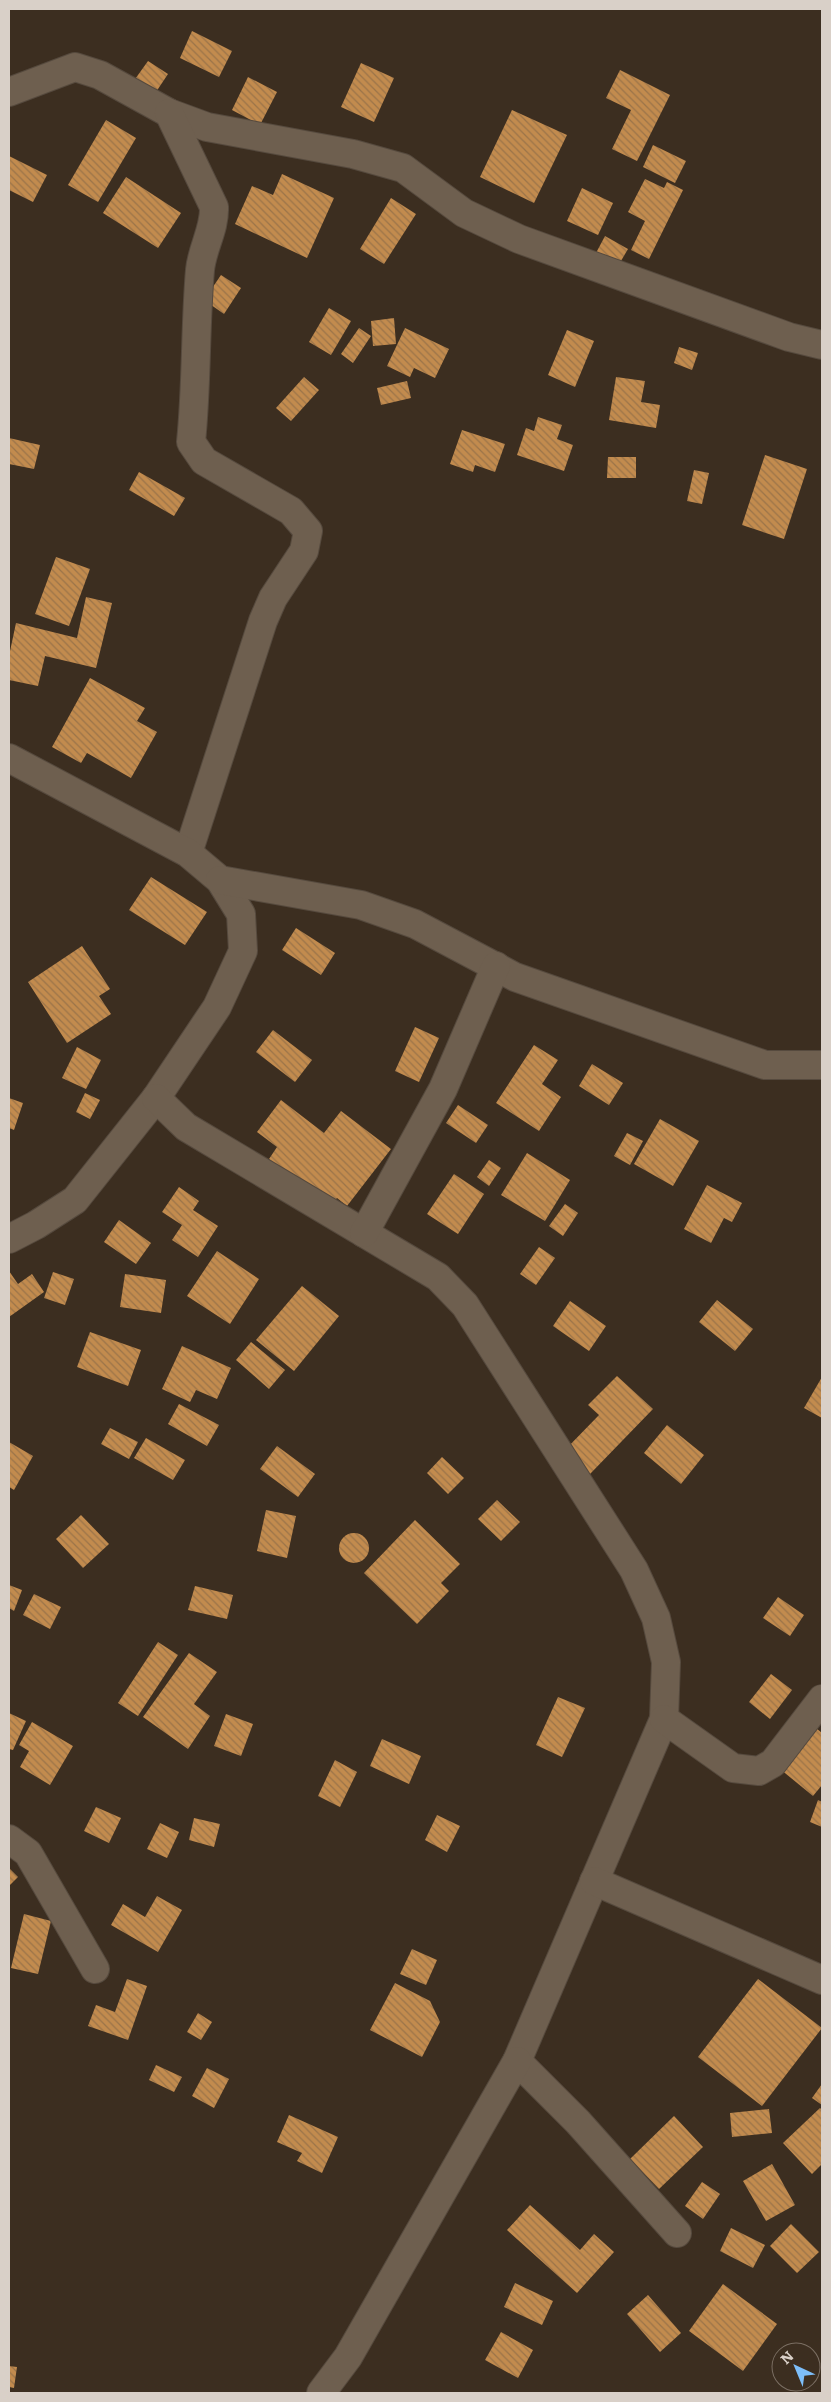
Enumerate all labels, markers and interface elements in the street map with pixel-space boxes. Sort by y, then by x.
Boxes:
north arrow [771,2342,821,2392]
text: N [775,2345,798,2368]

